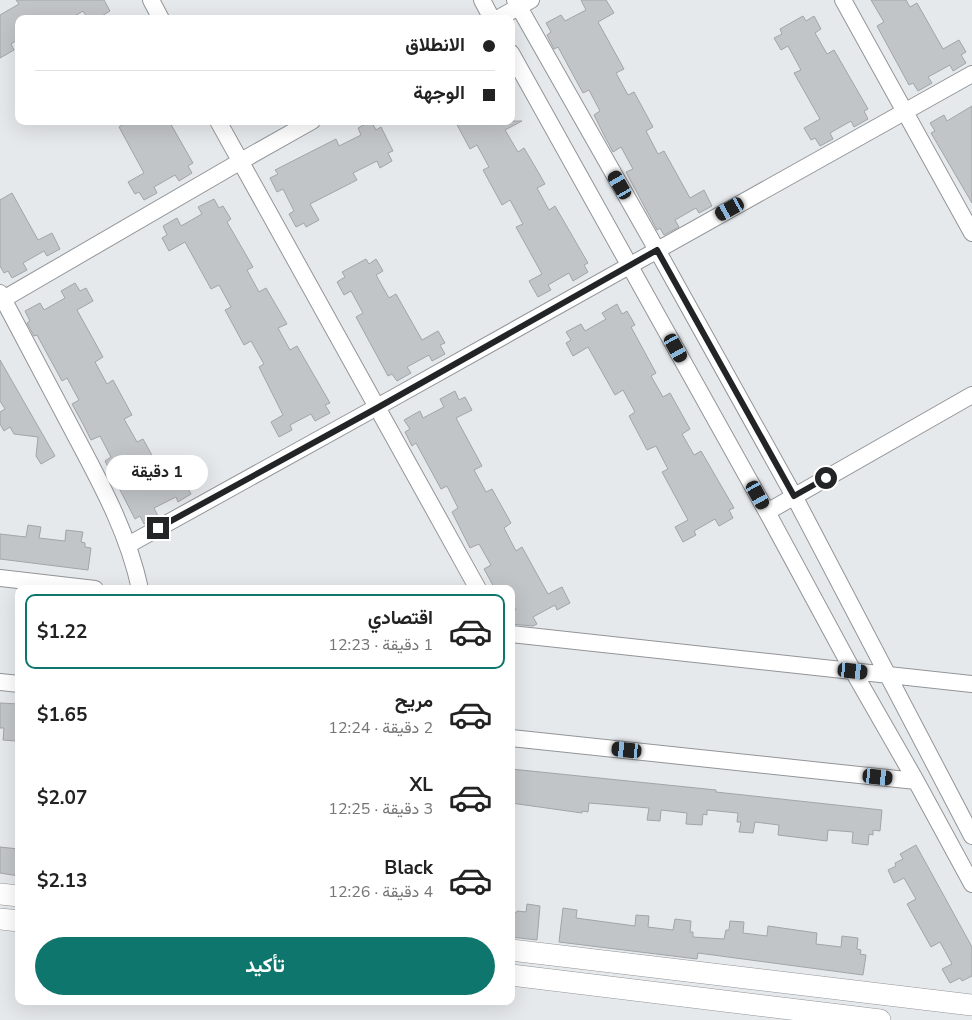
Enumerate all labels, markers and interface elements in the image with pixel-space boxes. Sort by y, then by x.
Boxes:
text: الانطلاق [405,32,465,58]
text: الوجهة [413,80,465,106]
car [606,168,633,202]
car [713,195,746,223]
car [662,331,689,365]
callout: 1 دقيقة [107,456,209,490]
text: 1 دقيقة [131,461,183,483]
route start [815,467,837,489]
car [744,478,771,512]
route end [147,517,169,539]
text: اقتصادي [368,605,433,631]
icon: car [448,609,493,654]
text: $1.22 [37,619,87,645]
text: 1 دقيقة · 12:23 [328,634,433,656]
car [837,662,868,680]
text: مريح [395,688,433,714]
icon: car [448,692,493,737]
text: $1.65 [37,702,87,728]
text: 2 دقيقة · 12:24 [328,717,433,739]
car [611,741,642,759]
car [862,768,893,786]
text: XL [410,772,433,798]
icon: car [448,775,493,820]
text: $2.07 [37,785,87,811]
text: 3 دقيقة · 12:25 [328,798,433,820]
text: Black [384,855,433,881]
icon: car [448,858,493,903]
text: $2.13 [37,868,87,894]
text: 4 دقيقة · 12:26 [328,881,433,903]
button: تأكيد [35,937,495,995]

